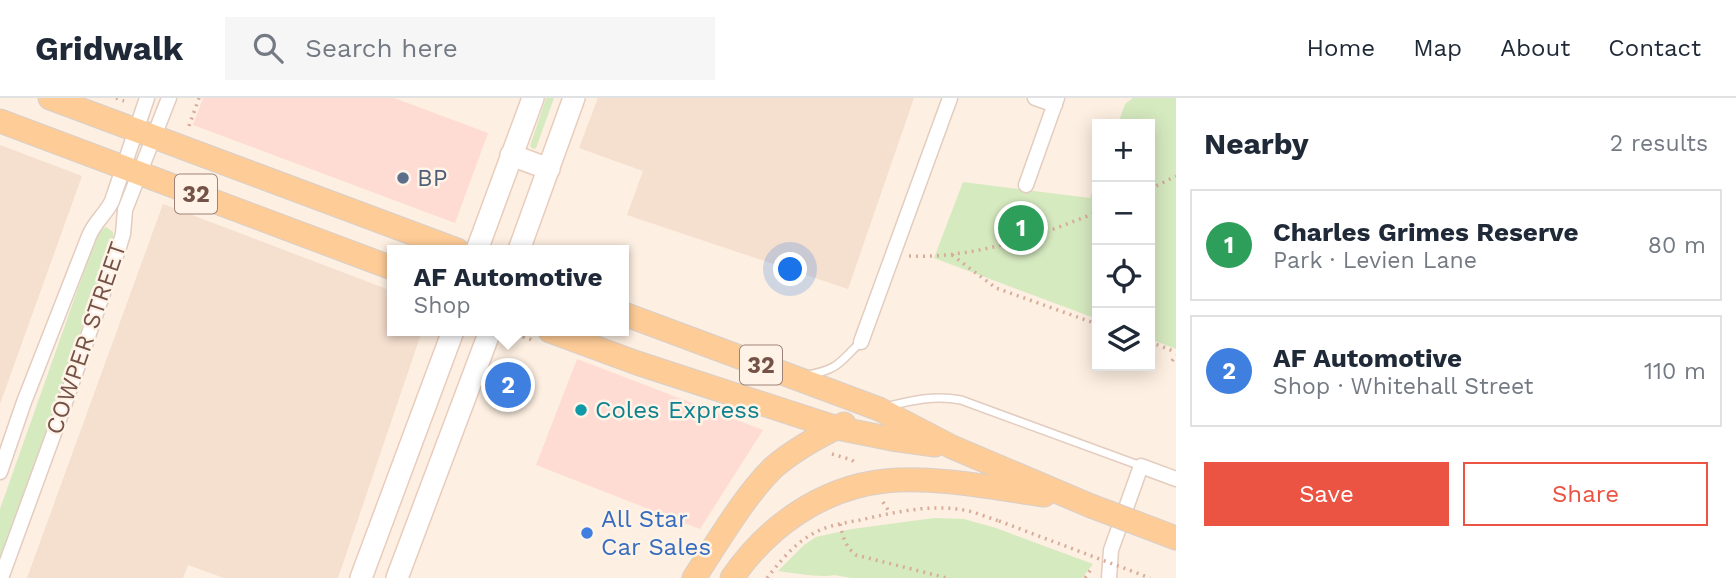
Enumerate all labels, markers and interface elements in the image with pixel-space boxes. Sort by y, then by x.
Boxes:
search box [225,17,715,80]
text: Gridwalk [35,29,183,68]
icon: search [249,29,287,67]
text: Search here [305,33,458,63]
text: Home [1307,34,1375,62]
text: Map [1413,34,1462,62]
text: About [1500,34,1570,62]
text: Contact [1608,34,1701,62]
map controls [1092,119,1155,371]
button: + [1092,119,1155,182]
text: Nearby [1204,126,1309,161]
text: 2 results [1610,130,1708,157]
place label: BP [417,164,447,192]
marker: BP [395,170,411,186]
road number: 32 [175,174,217,214]
button: − [1092,182,1155,245]
pin: 1 [998,202,1044,254]
text: Charles Grimes Reserve [1273,217,1578,247]
text: 1 [1224,232,1234,259]
text: 80 m [1648,232,1706,259]
street label: COWPER STREET [40,238,132,438]
popup [387,245,629,336]
button: locate [1092,245,1155,308]
text: Park · Levien Lane [1273,247,1477,274]
your location [773,252,807,286]
text: AF Automotive [414,262,602,292]
text: Shop [414,292,471,319]
button: layers [1092,308,1155,371]
text: AF Automotive [1273,343,1462,373]
road number: 32 [740,346,782,384]
text: 2 [1222,358,1236,385]
text: 110 m [1644,358,1706,385]
pin: 2 [485,359,531,411]
text: Shop · Whitehall Street [1273,373,1534,400]
place label: Coles Express [595,396,760,424]
marker: Coles Express [573,402,589,418]
button: Save [1204,462,1449,526]
button: Share [1463,462,1708,526]
place label: All Star Car Sales [601,505,711,561]
marker: All Star Car Sales [579,525,595,541]

